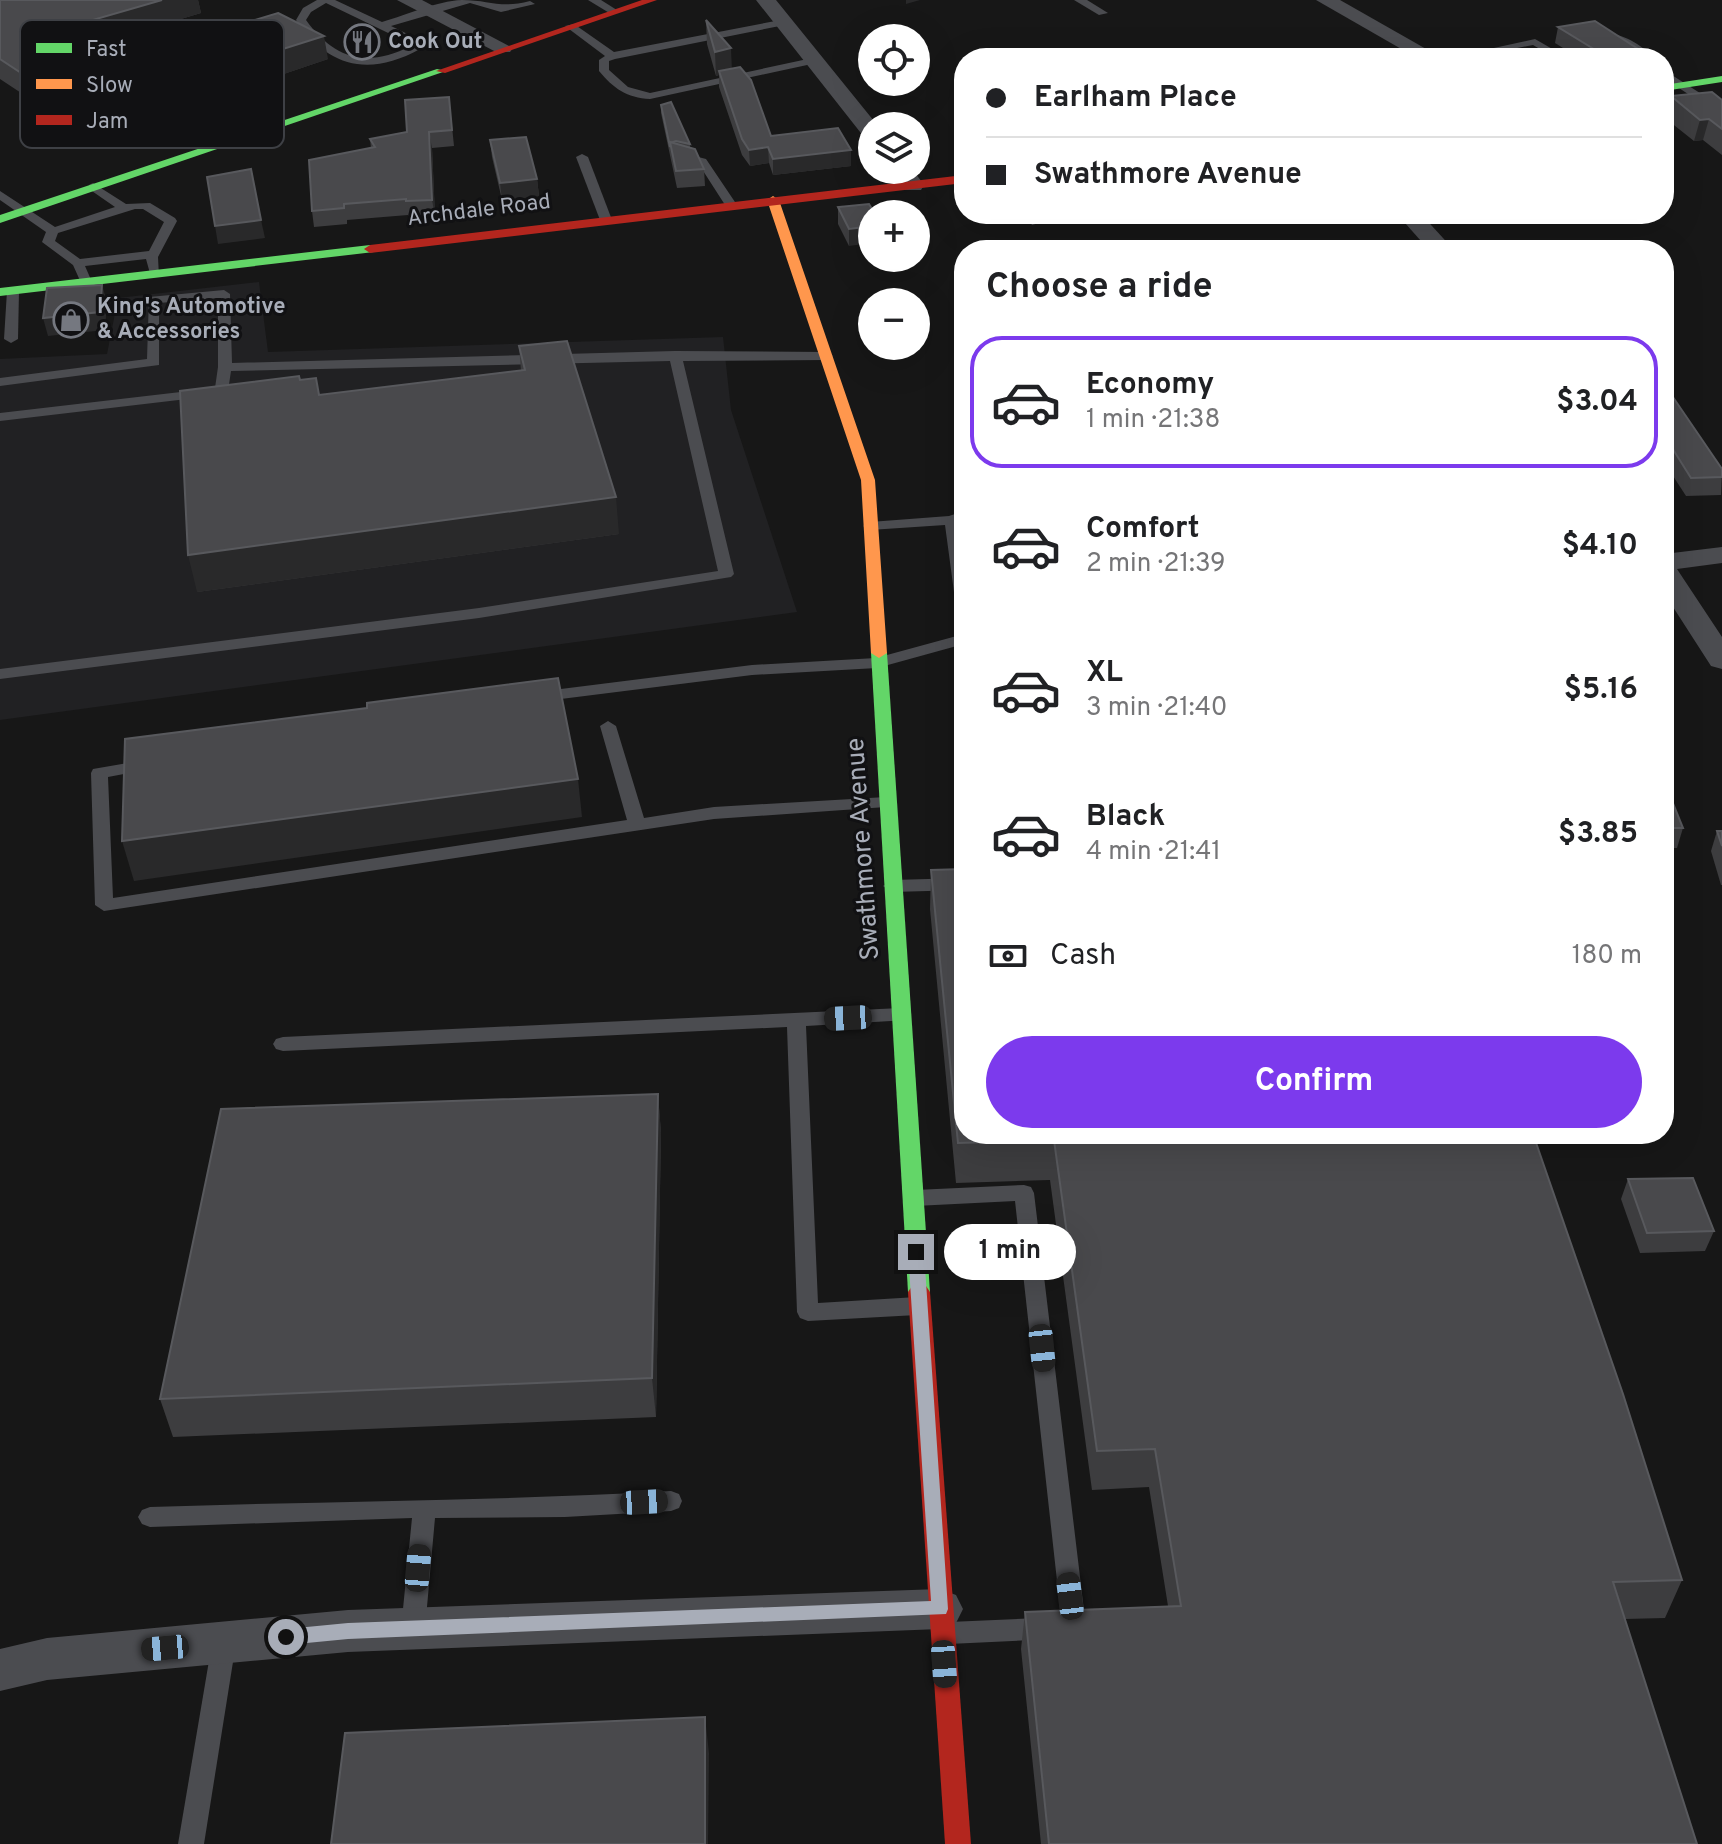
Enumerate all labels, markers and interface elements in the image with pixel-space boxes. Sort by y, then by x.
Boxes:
legend [20,20,284,148]
restaurant icon: Cook Out [343,23,381,61]
map controls [858,24,930,360]
button: locate [858,24,930,96]
place label: Cook Out [388,29,482,56]
text: Fast [86,37,127,64]
text: Slow [86,73,133,100]
text: Earlham Place [1034,80,1237,117]
text: Jam [86,109,129,136]
button: layers [858,112,930,184]
text: Swathmore Avenue [1034,157,1302,194]
street label: Archdale Road [406,189,552,233]
button: + [858,200,930,272]
text: Choose a ride [986,265,1212,311]
button: − [858,288,930,360]
place label: King's Automotive & Accessories [97,294,285,346]
shop icon: King's Automotive & Accessories [52,301,90,339]
icon: car [990,366,1062,438]
text: Economy [1086,367,1214,404]
text: $3.04 [1556,384,1638,421]
text: 1 min · 21:38 [1086,404,1220,437]
icon: car [990,510,1062,582]
text: Comfort [1086,511,1199,548]
text: $4.10 [1562,528,1638,565]
text: 2 min · 21:39 [1086,548,1226,581]
icon: car [990,654,1062,726]
text: XL [1086,655,1123,692]
text: $5.16 [1564,672,1638,709]
text: 3 min · 21:40 [1086,692,1228,725]
street label: Swathmore Avenue [840,737,888,961]
icon: car [990,798,1062,870]
text: Black [1086,799,1165,836]
text: $3.85 [1558,816,1638,853]
text: 4 min · 21:41 [1086,836,1221,869]
icon: cash [986,934,1030,978]
text: Cash [1050,938,1116,975]
text: 180 m [1572,940,1642,973]
car [823,1005,873,1031]
button: Confirm [986,1036,1642,1128]
callout: 1 min [944,1224,1076,1280]
route end [898,1234,934,1270]
text: 1 min [979,1235,1041,1268]
car [1028,1323,1056,1373]
car [619,1489,669,1515]
car [404,1543,432,1593]
car [1055,1571,1085,1621]
route start [268,1619,304,1655]
car [140,1634,190,1662]
car [930,1639,958,1689]

